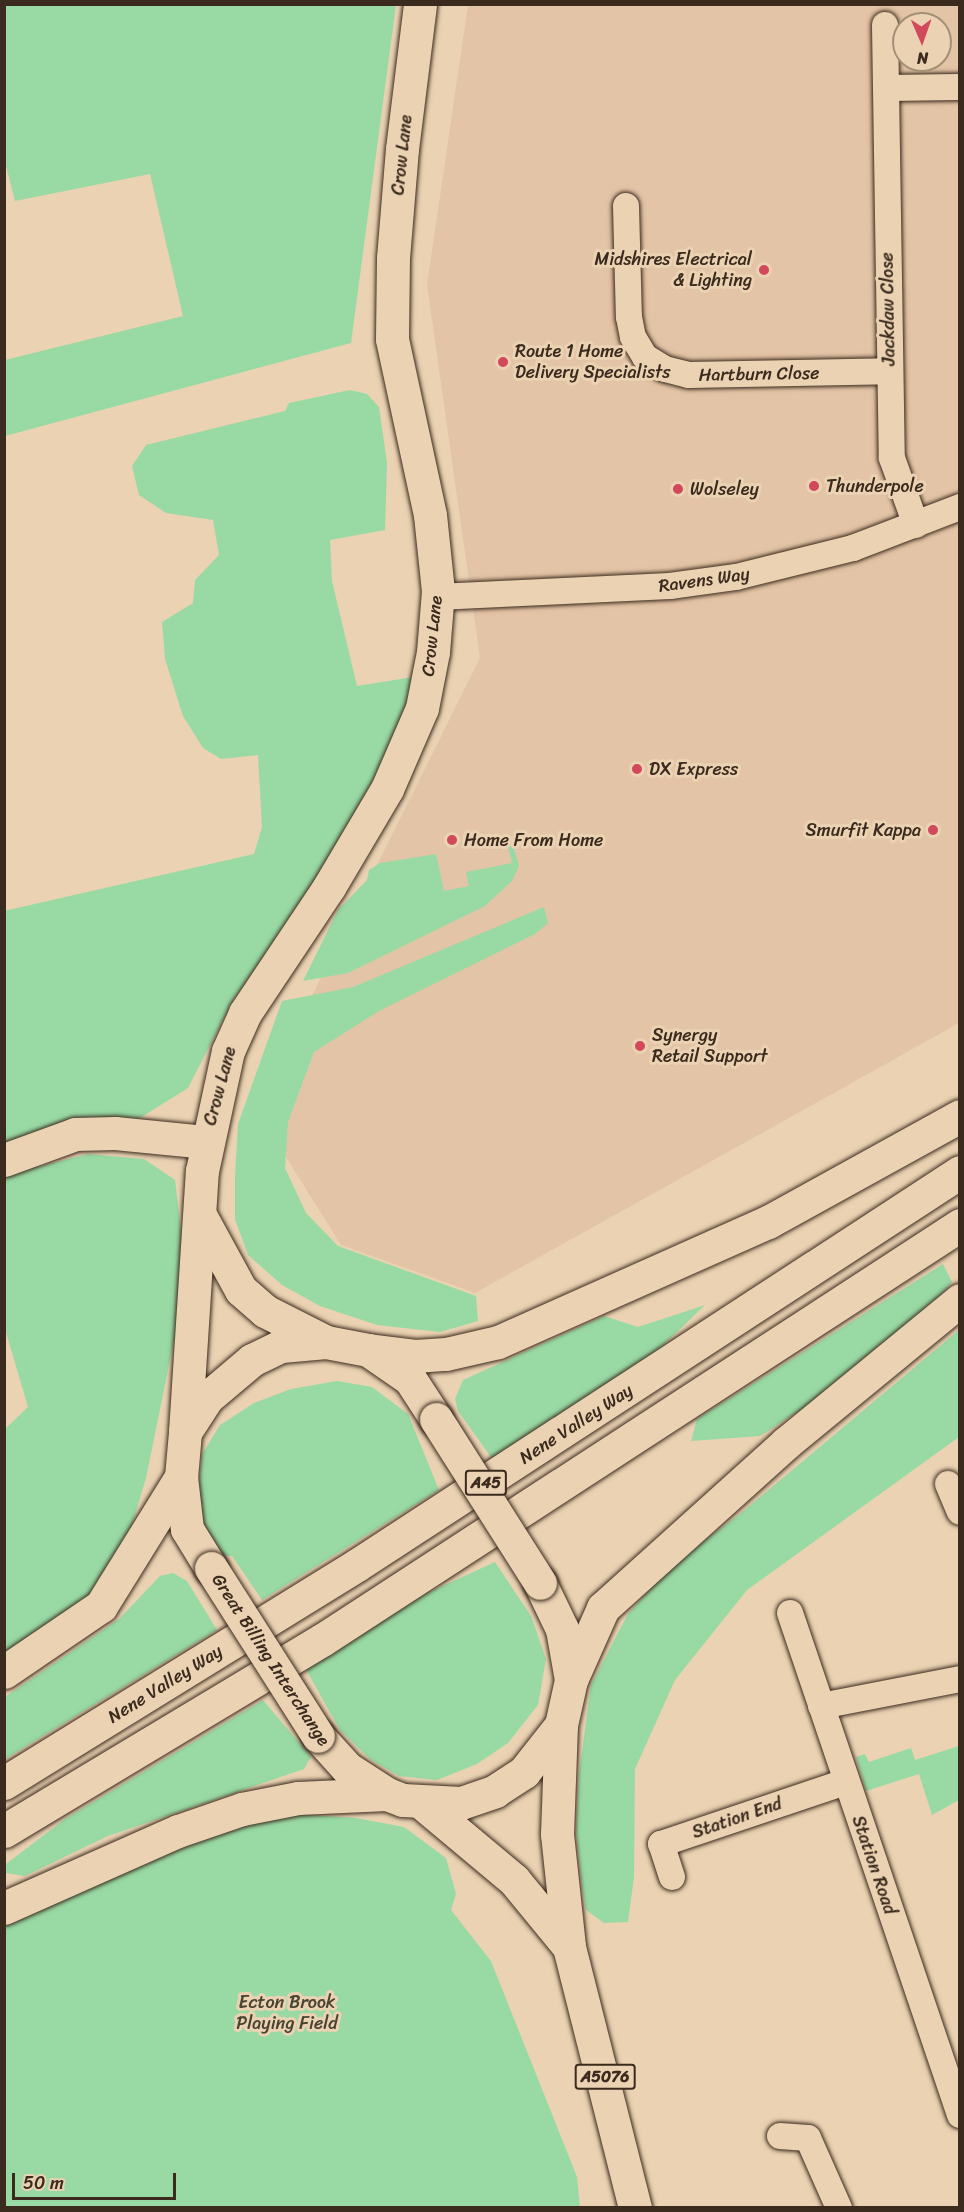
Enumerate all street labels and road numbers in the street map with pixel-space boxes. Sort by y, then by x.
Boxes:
street label: Crow Lane [387,114,417,196]
street label: Jackdaw Close [876,251,900,367]
street label: Hartburn Close [698,362,820,386]
street label: Ravens Way [657,563,751,597]
street label: Crow Lane [417,595,447,677]
street label: Crow Lane [199,1044,241,1128]
street label: Nene Valley Way [516,1380,636,1468]
road number: A45 [464,1470,508,1496]
street label: Great Billing Interchange [207,1570,335,1750]
street label: Nene Valley Way [104,1641,226,1727]
street label: Station End [689,1793,785,1843]
street label: Station Road [847,1813,901,1917]
road number: A5076 [574,2064,636,2090]

